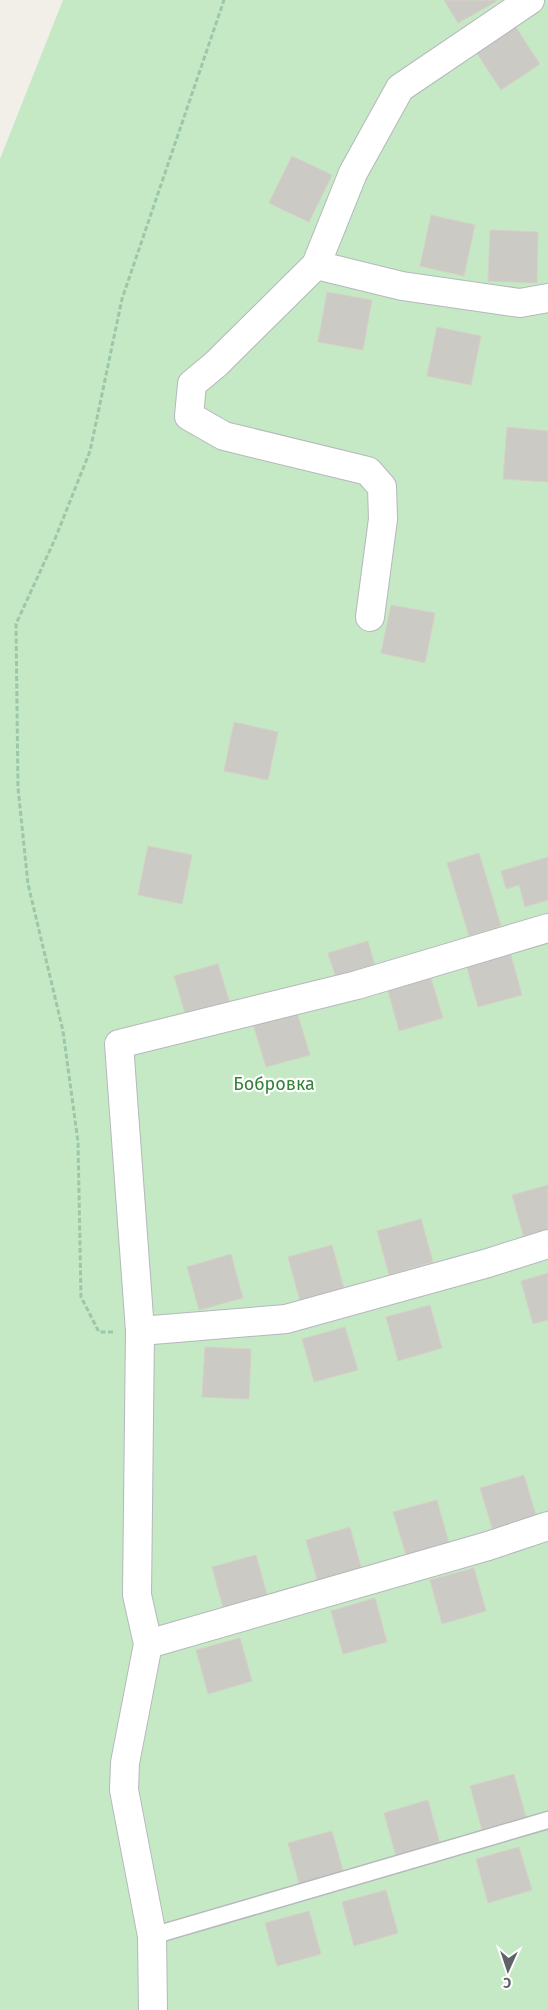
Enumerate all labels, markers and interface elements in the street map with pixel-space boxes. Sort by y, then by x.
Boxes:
park label: Бобровка [233,1073,315,1095]
north arrow [483,1945,533,1995]
text: С [503,1974,512,1991]

